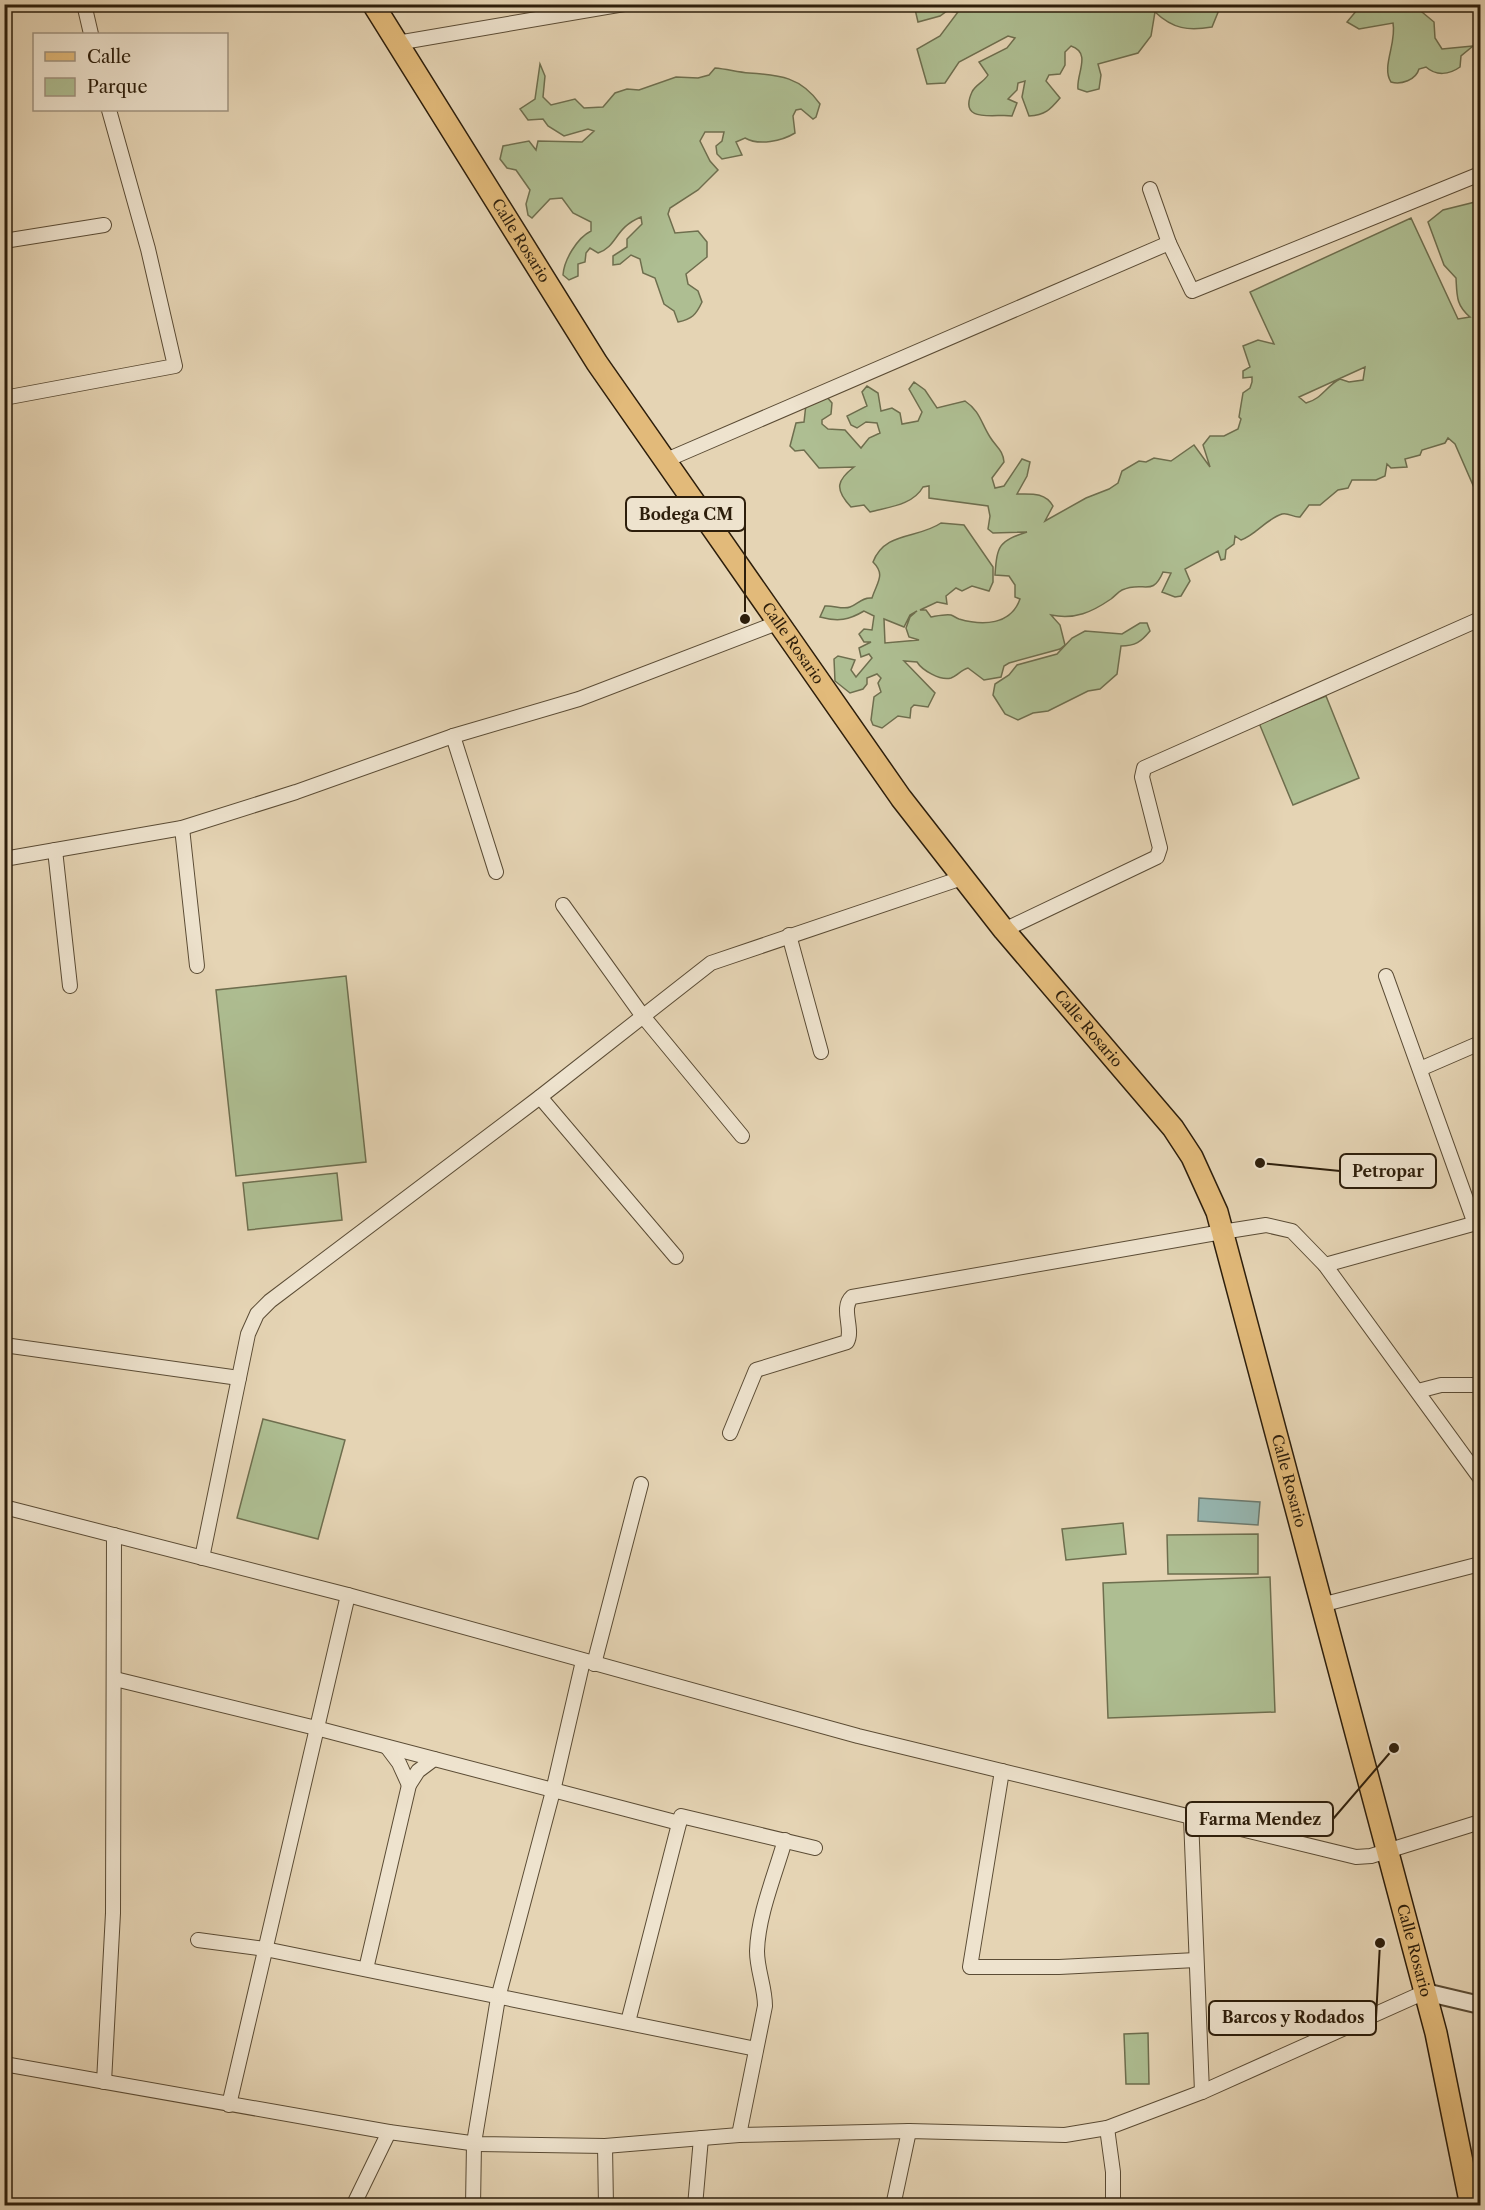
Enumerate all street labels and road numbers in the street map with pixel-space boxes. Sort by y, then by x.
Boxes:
street label: Calle Rosario [488,195,554,286]
street label: Calle Rosario [758,598,828,687]
street label: Calle Rosario [1050,986,1127,1071]
street label: Calle Rosario [1268,1432,1311,1529]
street label: Calle Rosario [1393,1902,1436,1999]

